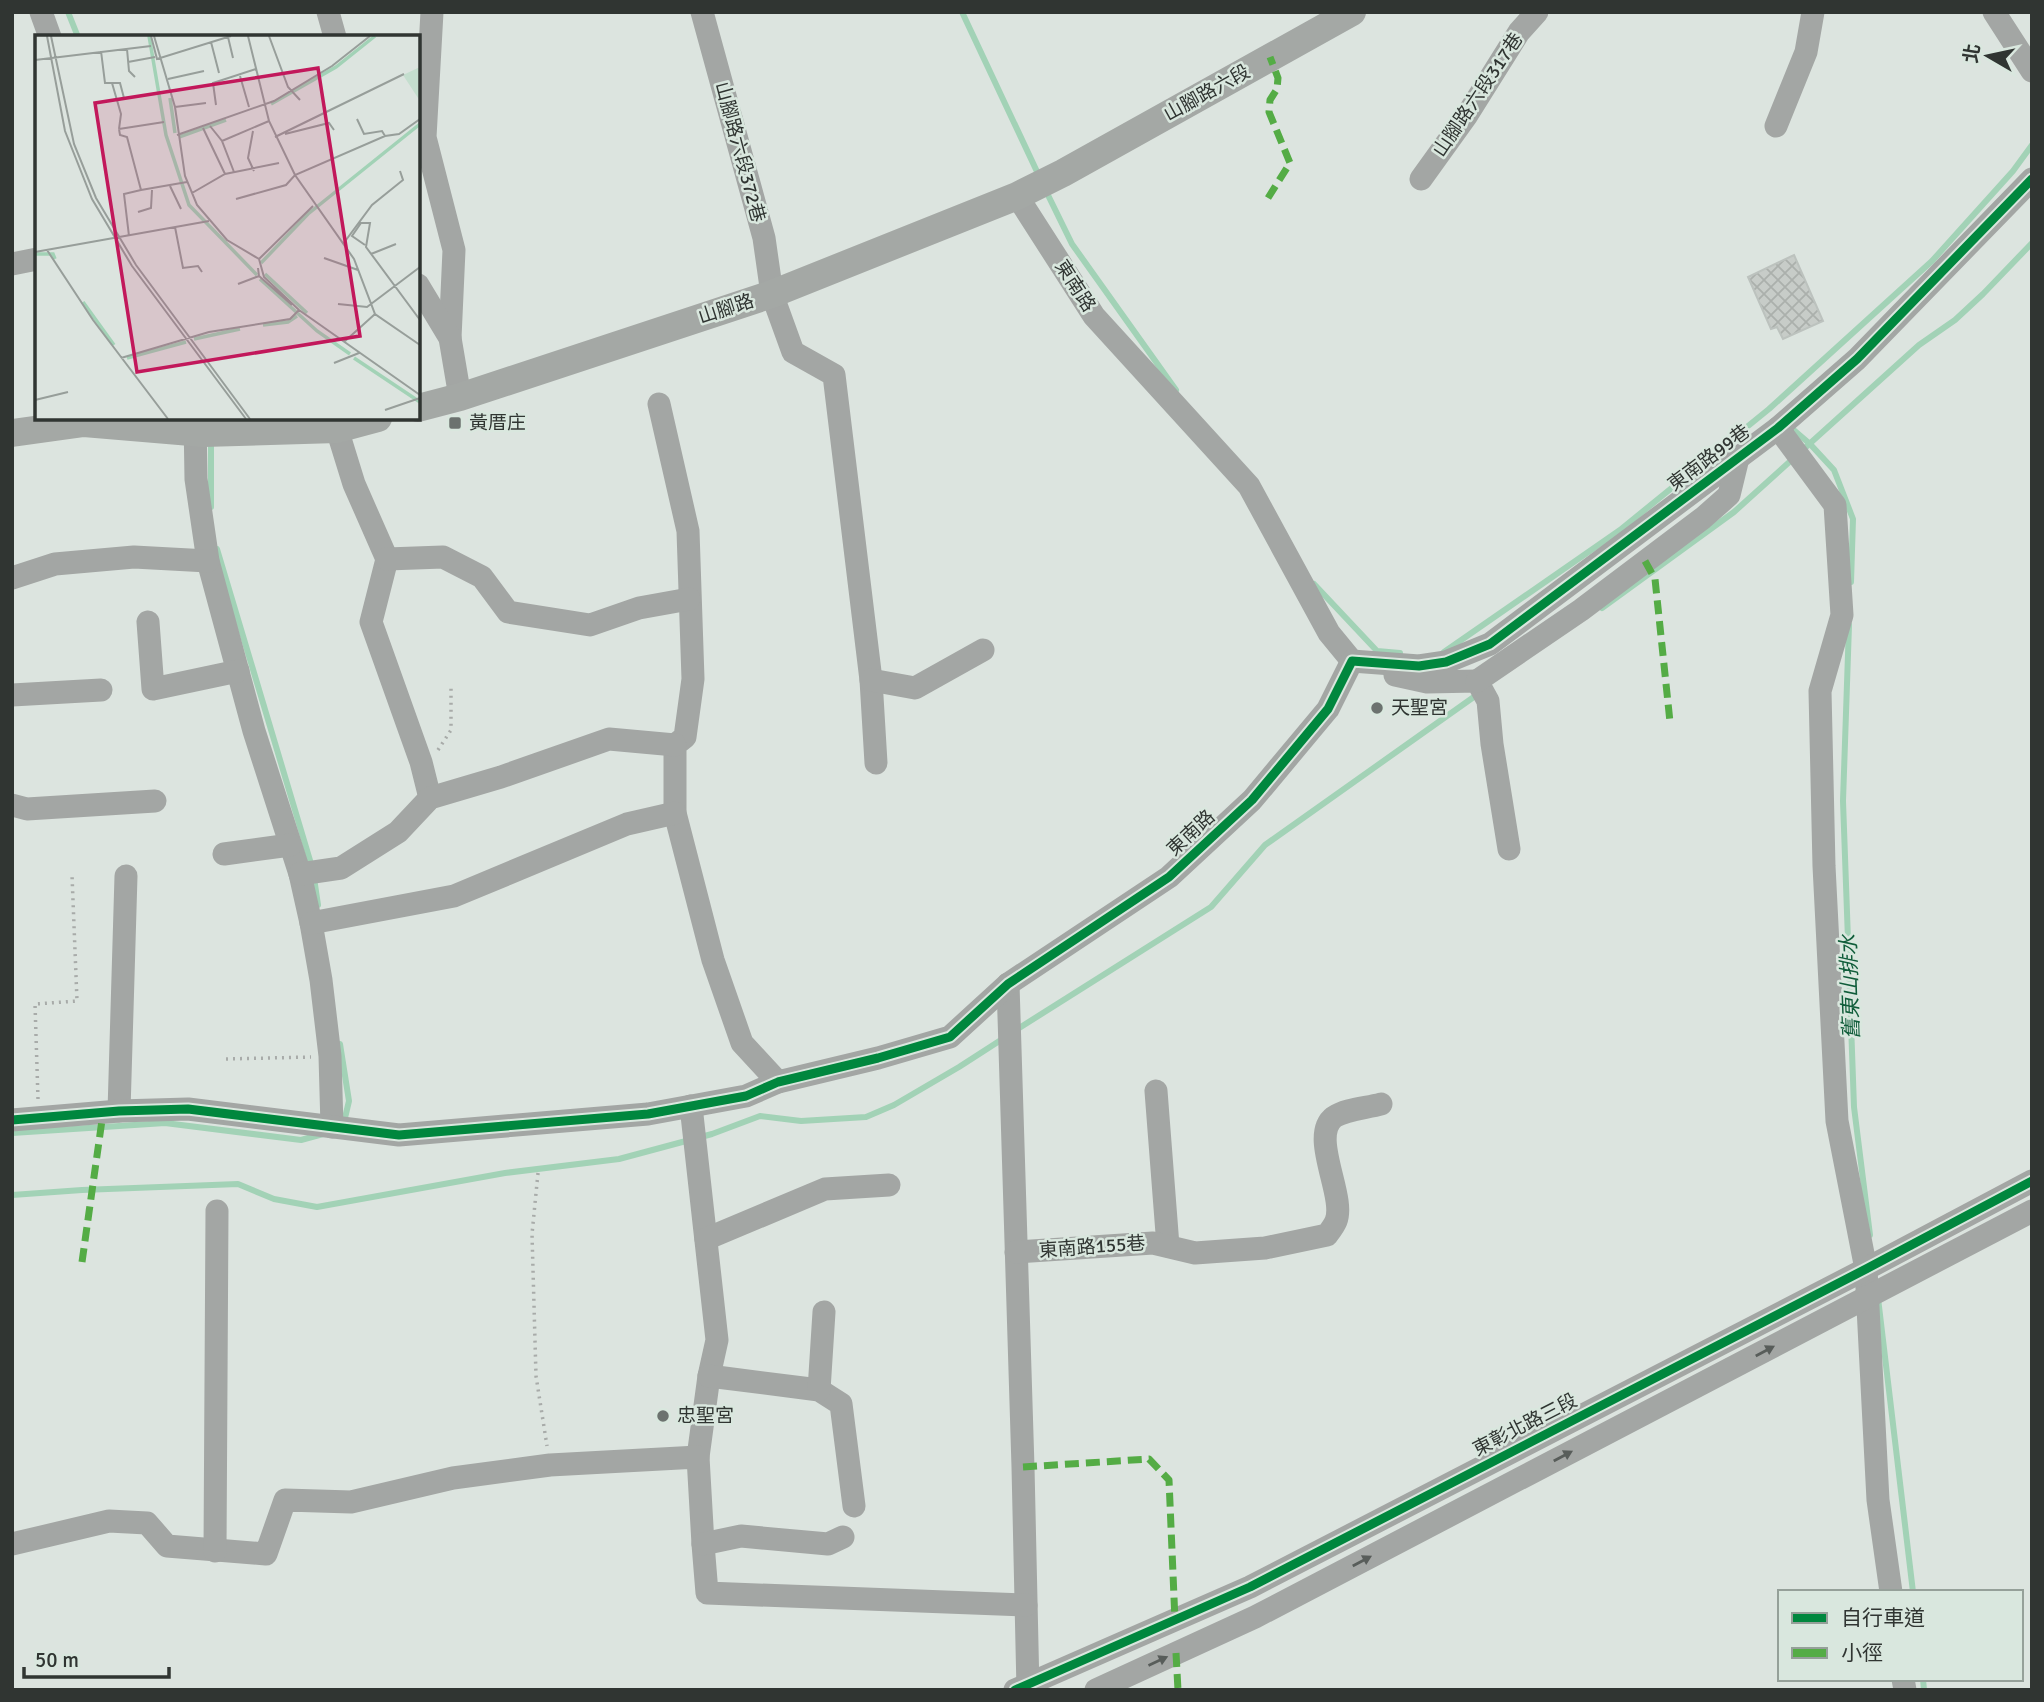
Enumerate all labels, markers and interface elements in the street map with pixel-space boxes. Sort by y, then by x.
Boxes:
north arrow [1953,21,2023,91]
street label: 山腳路六段317巷 [1428,28,1528,162]
inset map [35,35,420,420]
text: 北 [1959,42,1986,65]
street label: 山腳路六段 [1160,59,1254,127]
street label: 山腳路六段372巷 [710,79,770,225]
street label: 東南路 [1049,256,1101,316]
street label: 山腳路 [695,289,757,329]
place label: 黃厝庄 [469,411,526,435]
marker: 黃厝庄 [447,415,463,431]
street label: 東南路99巷 [1663,419,1755,497]
place label: 天聖宮 [1391,696,1448,720]
marker: 天聖宮 [1369,700,1385,716]
street label: 東南路 [1162,805,1220,861]
water label: 舊東山排水 [1835,933,1865,1040]
street label: 東南路155巷 [1038,1231,1146,1263]
one-way arrow [1755,1345,1775,1356]
street label: 東彰北路三段 [1469,1388,1581,1462]
place label: 忠聖宮 [677,1404,734,1428]
marker: 忠聖宮 [655,1408,671,1424]
one-way arrow [1554,1450,1574,1462]
one-way arrow [1352,1555,1372,1567]
legend [1778,1590,2023,1681]
text: 自行車道 [1841,1605,1925,1631]
scale bar [24,1636,170,1680]
text: 小徑 [1841,1640,1883,1666]
text: 50 m [35,1647,79,1673]
one-way arrow [1148,1655,1168,1667]

